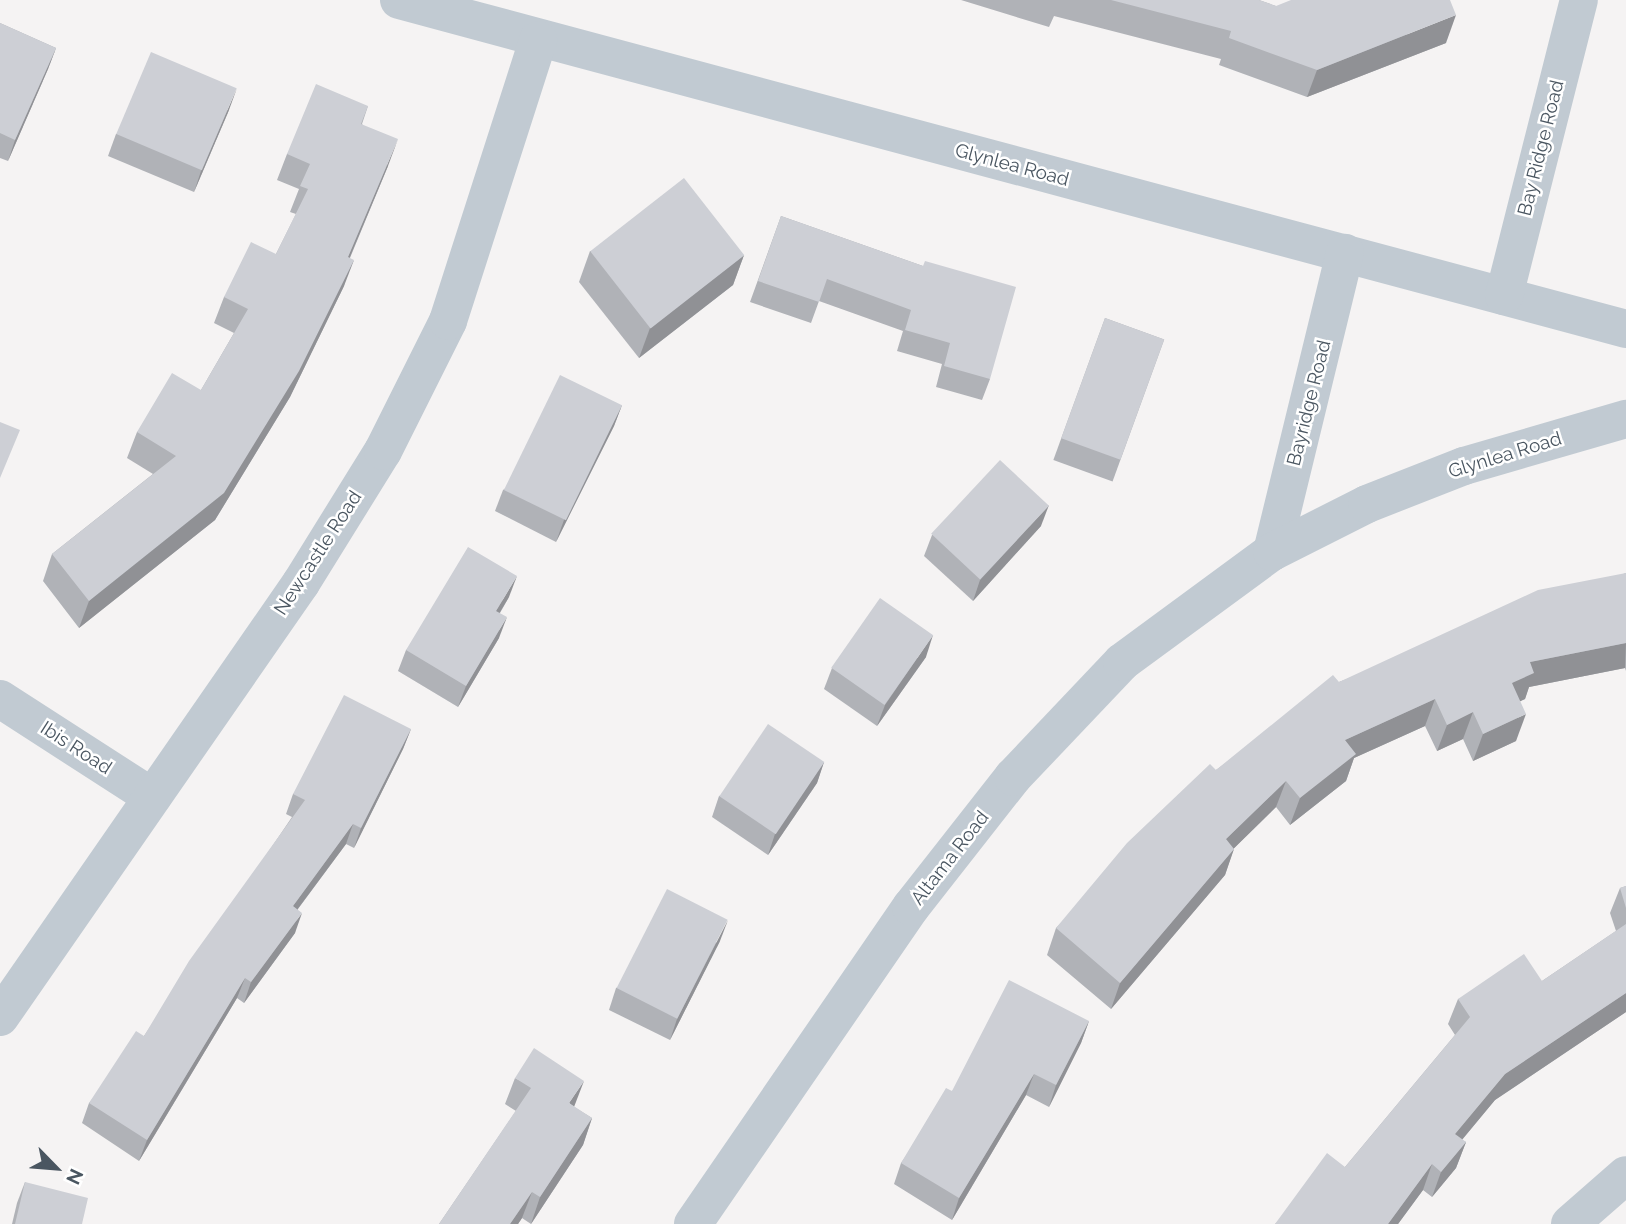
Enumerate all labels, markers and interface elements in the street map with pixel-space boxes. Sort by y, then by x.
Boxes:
street label: Bay Ridge Road [1513,78,1569,218]
street label: Glynlea Road [953,139,1071,191]
street label: Bayridge Road [1282,338,1336,468]
street label: Glynlea Road [1446,427,1564,483]
street label: Newcastle Road [269,487,367,619]
street label: Ibis Road [36,717,116,779]
street label: Altama Road [906,806,994,910]
north arrow [21,1133,91,1203]
text: N [62,1166,88,1188]

